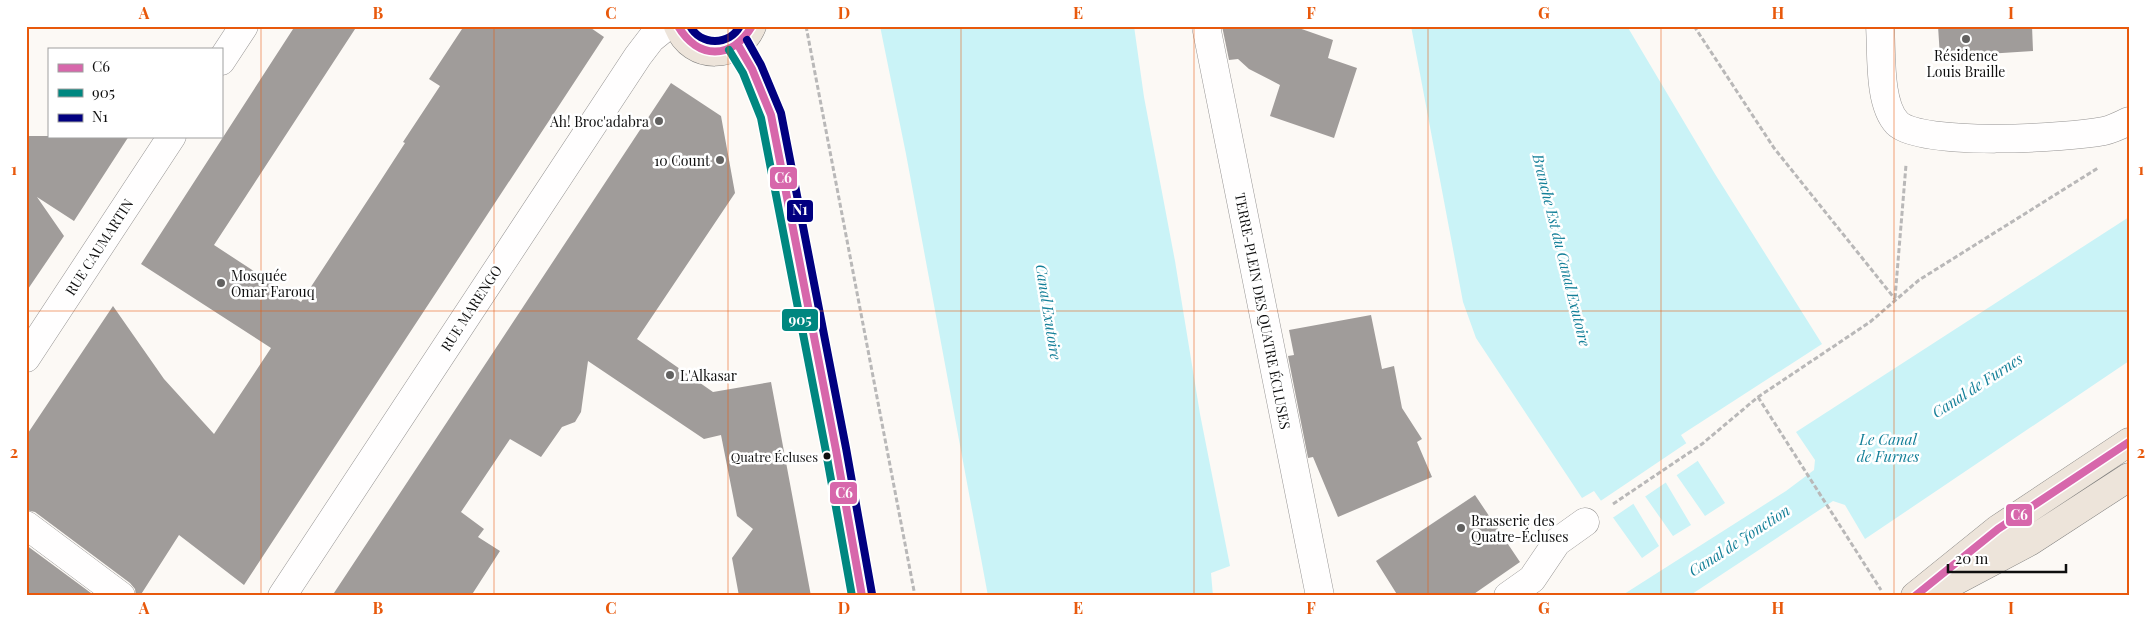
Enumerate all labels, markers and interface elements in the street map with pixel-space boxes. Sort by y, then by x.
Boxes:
text: A [138,2,150,23]
text: B [373,2,384,23]
text: C [605,2,617,23]
text: D [838,2,850,23]
text: E [1073,2,1083,23]
text: F [1306,2,1316,23]
text: G [1538,2,1550,23]
text: H [1772,2,1785,23]
text: I [2008,2,2014,23]
marker: Résidence Louis Braille [1960,33,1972,45]
place label: Résidence Louis Braille [1927,46,2005,81]
legend [48,48,222,138]
text: C6 [92,56,110,76]
text: 905 [92,82,115,102]
text: N1 [92,106,109,126]
place label: Ah! Broc'adabra [549,112,649,131]
marker: Ah! Broc'adabra [653,115,665,127]
place label: 10 Count [654,151,711,170]
water label: Branche Est du Canal Exutoire [1528,151,1596,349]
marker: 10 Count [714,154,726,166]
text: 1 [11,158,17,179]
text: 1 [2138,158,2144,179]
line badge: C6 [769,166,798,190]
text: C6 [774,168,792,187]
street label: TERRE-PLEIN DES QUATRE ÉCLUSES [1231,191,1295,431]
street label: RUE CAUMARTIN [61,195,137,299]
line badge: N1 [786,199,814,223]
text: N1 [792,200,808,219]
street label: RUE MARENGO [436,261,506,355]
water label: Canal Exutoire [1032,263,1067,362]
place label: Mosquée Omar Farouq [231,266,315,301]
marker: Mosquée Omar Farouq [215,277,227,289]
line badge: 905 [781,308,819,332]
text: 905 [788,310,812,329]
water label: Canal de Furnes [1928,348,2026,422]
place label: L'Alkasar [680,366,738,385]
marker: L'Alkasar [664,369,676,381]
water label: Le Canal de Furnes [1857,429,1920,466]
text: 2 [10,441,18,462]
text: 2 [2137,441,2145,462]
place label: Quatre Écluses [731,448,818,465]
marker: Quatre Écluses [822,451,832,461]
line badge: C6 [829,481,858,505]
text: C6 [835,483,853,502]
water label: Canal de Jonction [1684,500,1794,580]
line badge: C6 [2005,503,2033,527]
text: C6 [2010,505,2028,524]
place label: Brasserie des Quatre-Écluses [1471,511,1569,546]
marker: Brasserie des Quatre-Écluses [1455,522,1467,534]
scale bar [1948,542,2065,574]
text: 20 m [1955,548,1989,568]
text: A [138,597,150,618]
text: B [373,597,384,618]
text: C [605,597,617,618]
text: D [838,597,850,618]
text: E [1073,597,1083,618]
text: F [1306,597,1316,618]
text: G [1538,597,1550,618]
text: H [1772,597,1785,618]
text: I [2008,597,2014,618]

